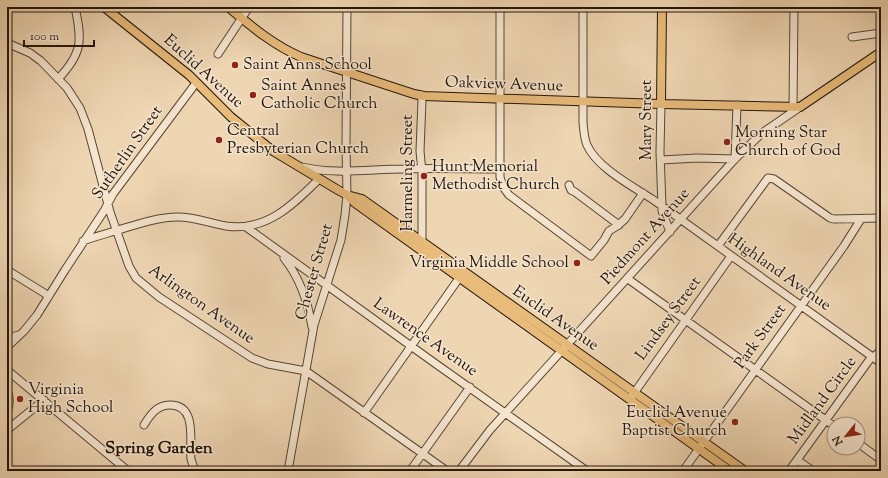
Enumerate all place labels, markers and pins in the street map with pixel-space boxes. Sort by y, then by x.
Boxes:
place label: Saint Anns School [243,54,373,77]
marker: Saint Anns School [230,60,240,70]
place label: Saint Annes Catholic Church [261,75,378,116]
marker: Saint Annes Catholic Church [248,90,258,100]
place label: Central Presbyterian Church [227,120,370,161]
place label: Morning Star Church of God [735,122,841,163]
marker: Central Presbyterian Church [214,135,224,145]
marker: Morning Star Church of God [722,137,732,147]
place label: Hunt Memorial Methodist Church [432,156,561,197]
marker: Hunt Memorial Methodist Church [419,171,429,181]
place label: Virginia Middle School [409,252,570,275]
marker: Virginia Middle School [572,258,582,268]
place label: Virginia High School [28,379,114,420]
marker: Virginia High School [15,394,25,404]
place label: Euclid Avenue Baptist Church [622,402,728,443]
marker: Euclid Avenue Baptist Church [730,417,740,427]

